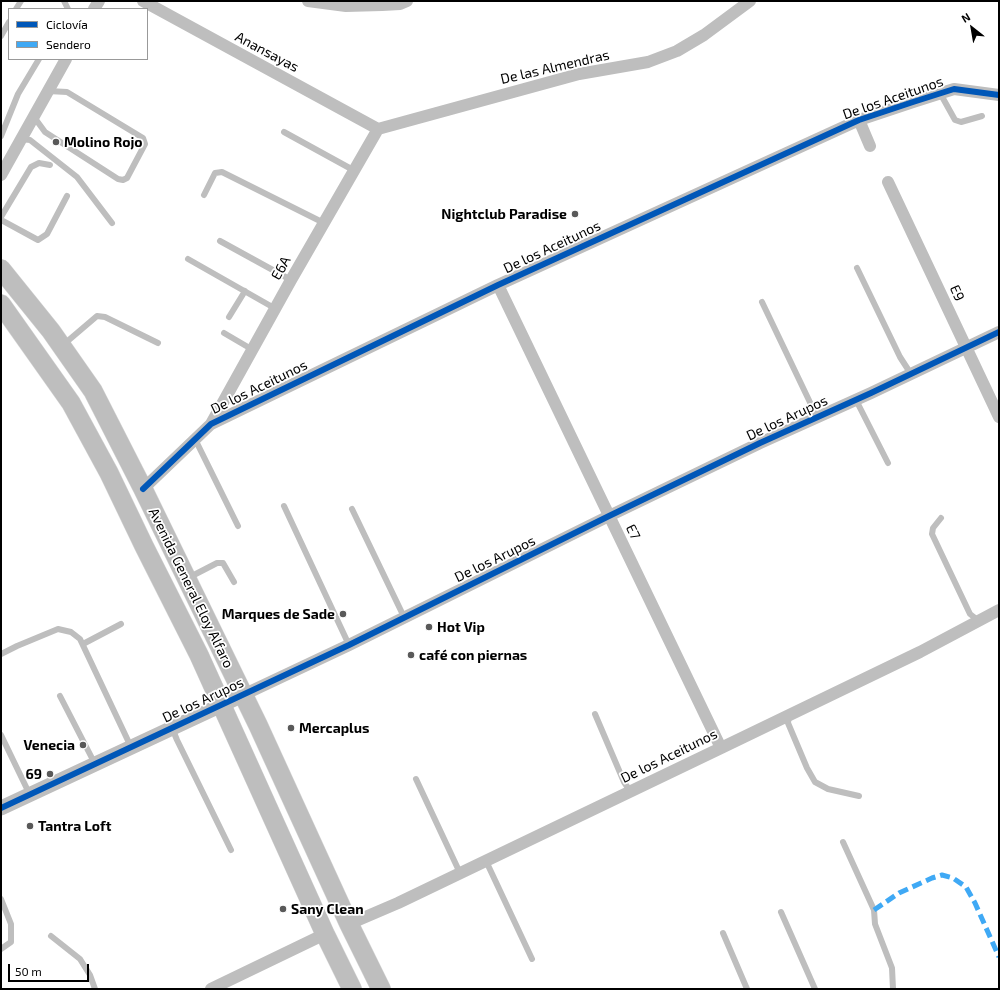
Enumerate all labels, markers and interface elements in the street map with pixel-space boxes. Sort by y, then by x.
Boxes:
legend [8,8,148,60]
north arrow [952,8,992,48]
text: N [959,10,972,25]
text: Ciclovía [46,17,88,31]
street label: Anansayas [232,28,302,76]
text: Sendero [46,37,91,51]
street label: De las Almendras [499,46,611,88]
street label: De los Aceitunos [841,73,945,123]
place label: Molino Rojo [64,134,143,150]
marker: Molino Rojo [51,137,61,147]
place label: Nightclub Paradise [441,206,567,222]
marker: Nightclub Paradise [570,209,580,219]
street label: De los Aceitunos [501,217,603,277]
street label: E6A [268,253,294,283]
street label: E9 [946,282,968,304]
street label: De los Aceitunos [208,356,310,418]
street label: De los Arupos [744,392,830,444]
street label: Avenida General Eloy Alfaro [145,505,237,671]
street label: E7 [622,522,644,542]
street label: De los Arupos [452,532,538,586]
place label: Marques de Sade [222,606,335,622]
marker: Marques de Sade [338,609,348,619]
place label: Hot Vip [437,619,485,635]
marker: Hot Vip [424,622,434,632]
place label: café con piernas [419,647,527,663]
marker: café con piernas [406,650,416,660]
street label: De los Arupos [160,674,246,726]
place label: Mercaplus [299,720,369,736]
marker: Mercaplus [286,723,296,733]
street label: De los Aceitunos [618,725,720,787]
place label: Venecia [23,737,75,753]
marker: Venecia [78,740,88,750]
place label: 69 [25,766,42,782]
marker: 69 [45,769,55,779]
place label: Tantra Loft [38,818,111,834]
marker: Tantra Loft [25,821,35,831]
place label: Sany Clean [291,901,364,917]
marker: Sany Clean [278,904,288,914]
scale bar [10,956,91,982]
text: 50 m [15,964,42,978]

